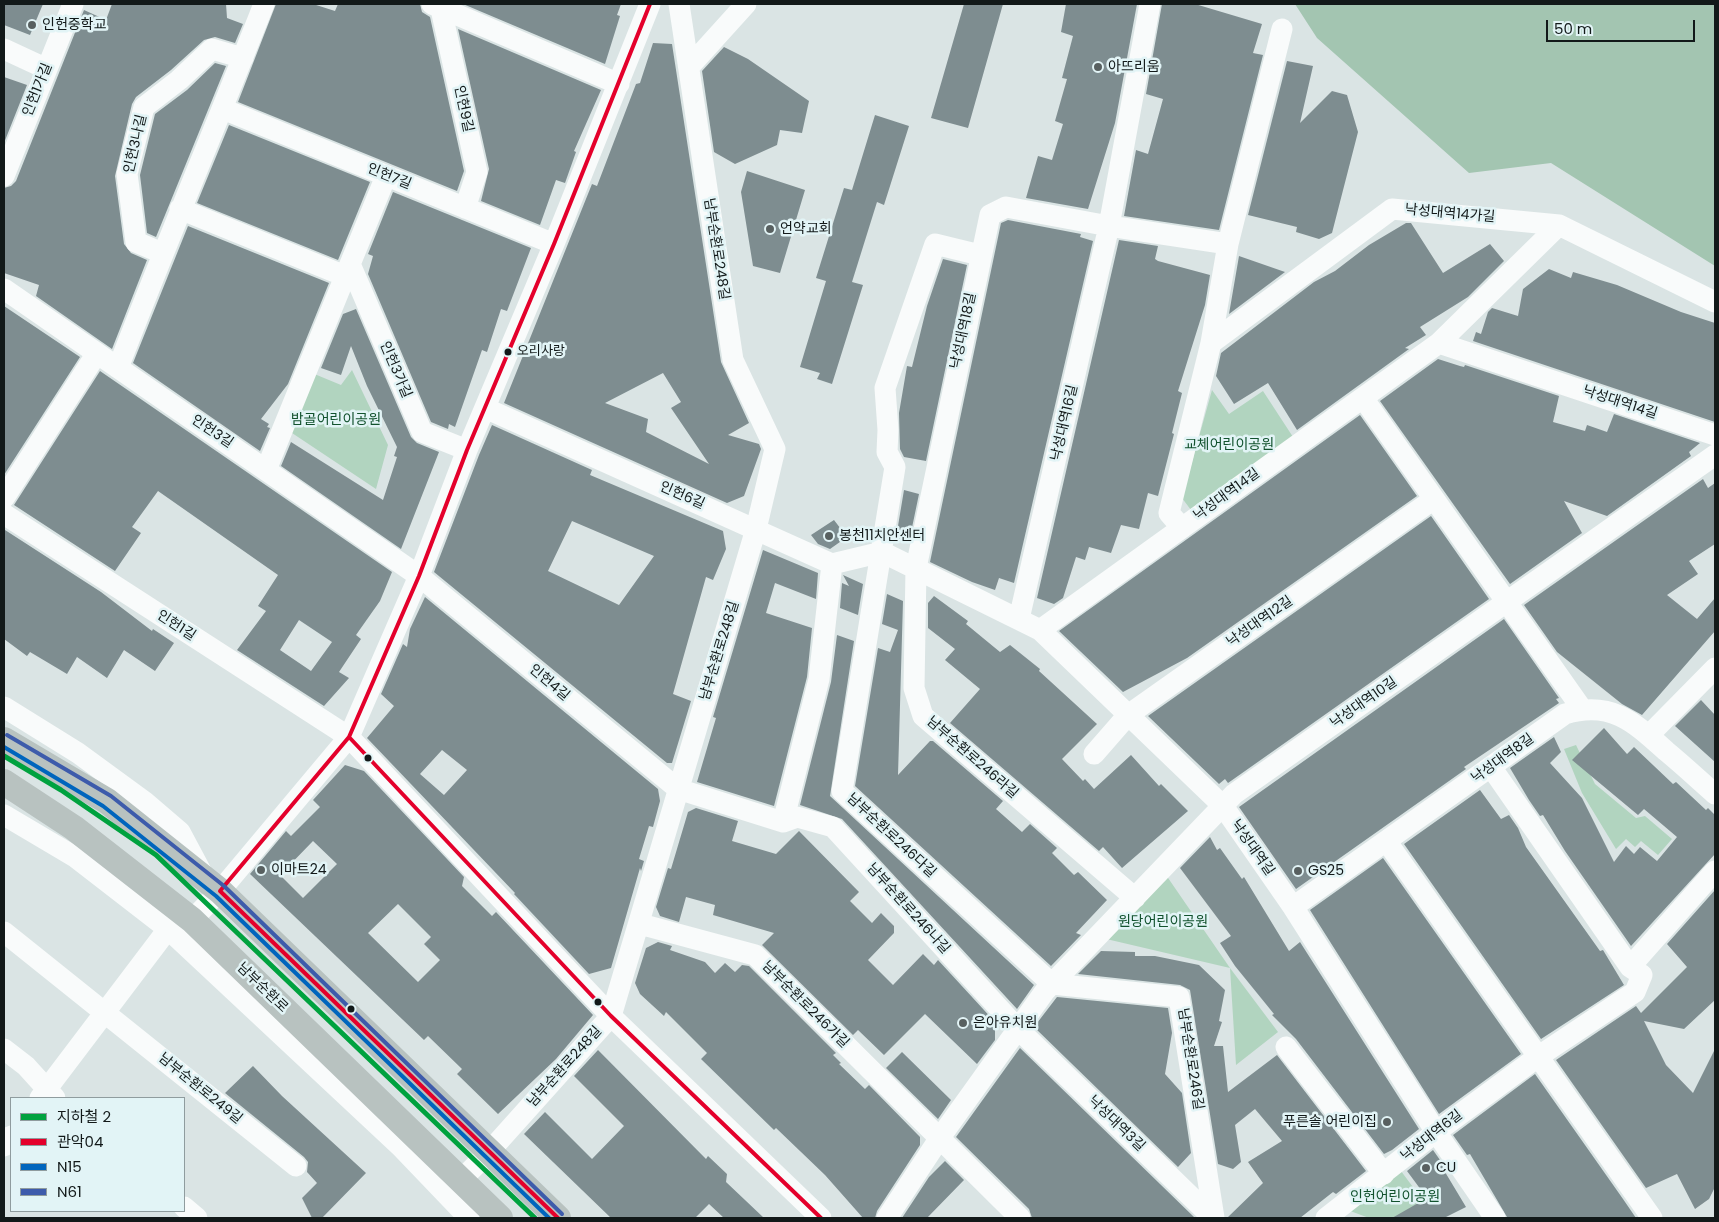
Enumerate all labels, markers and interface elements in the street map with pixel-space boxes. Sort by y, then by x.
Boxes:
scale bar [1549,10,1698,42]
place label: 인헌중학교 [42,17,106,33]
text: 50 m [1554,18,1592,39]
marker: 인헌중학교 [26,19,38,31]
place label: 아뜨리움 [1108,59,1160,75]
street label: 인헌1가길 [20,61,56,119]
marker: 아뜨리움 [1092,61,1104,73]
street label: 인헌9길 [450,84,476,134]
street label: 인헌3나길 [121,113,151,175]
street label: 인헌7길 [364,161,414,193]
street label: 남부순환로248길 [700,197,732,301]
street label: 낙성대역14가길 [1404,202,1496,226]
place label: 언약교회 [780,221,832,237]
marker: 언약교회 [764,223,776,235]
street label: 낙성대역18길 [948,291,980,371]
street label: 인헌3가길 [376,339,414,401]
place label: 오리사랑 [517,344,565,360]
marker: 오리사랑 [503,347,513,357]
street label: 낙성대역16길 [1048,383,1082,463]
street label: 낙성대역14길 [1580,383,1660,423]
street label: 인헌3길 [188,412,236,452]
park label: 밤골어린이공원 [291,412,381,428]
park label: 교체어린이공원 [1184,437,1274,453]
street label: 낙성대역14길 [1191,465,1263,525]
street label: 인헌6길 [657,479,707,513]
place label: 봉천11치안센터 [839,528,925,544]
marker: 봉천11치안센터 [823,530,835,542]
street label: 낙성대역12길 [1224,593,1296,651]
street label: 남부순환로248길 [697,599,743,703]
street label: 인헌1길 [153,607,199,645]
street label: 인헌4길 [525,661,573,705]
street label: 낙성대역10길 [1327,674,1401,732]
street label: 남부순환로246라길 [923,714,1021,802]
street label: 낙성대역8길 [1468,731,1538,787]
unlabelled marker [363,753,373,763]
street label: 남부순환로246다길 [843,790,939,882]
street label: 낙성대역길 [1227,817,1277,879]
street label: 남부순환로246나길 [863,860,953,958]
place label: 이마트24 [271,862,326,878]
place label: GS25 [1308,863,1344,879]
marker: 이마트24 [255,864,267,876]
marker: GS25 [1292,865,1304,877]
park label: 원당어린이공원 [1118,914,1208,930]
street label: 남부순환로246가길 [758,958,852,1052]
street label: 남부순환로 [233,960,291,1016]
unlabelled marker [593,997,603,1007]
unlabelled marker [346,1004,356,1014]
street label: 남부순환로246길 [1174,1007,1206,1111]
place label: 은아유치원 [973,1015,1037,1031]
marker: 은아유치원 [957,1017,969,1029]
street label: 남부순환로248길 [524,1023,606,1111]
street label: 남부순환로249길 [155,1050,245,1128]
street label: 낙성대역3길 [1084,1093,1148,1155]
legend [10,1097,185,1212]
text: 지하철 2 [57,1106,111,1127]
street label: 낙성대역6길 [1398,1107,1466,1165]
place label: 푸른솔 어린이집 [1283,1114,1377,1130]
marker: 푸른솔 어린이집 [1381,1116,1393,1128]
text: 관악04 [57,1131,103,1152]
text: N15 [57,1156,82,1177]
place label: CU [1436,1160,1456,1176]
marker: CU [1420,1162,1432,1174]
text: N61 [57,1181,82,1202]
park label: 인헌어린이공원 [1350,1189,1440,1205]

